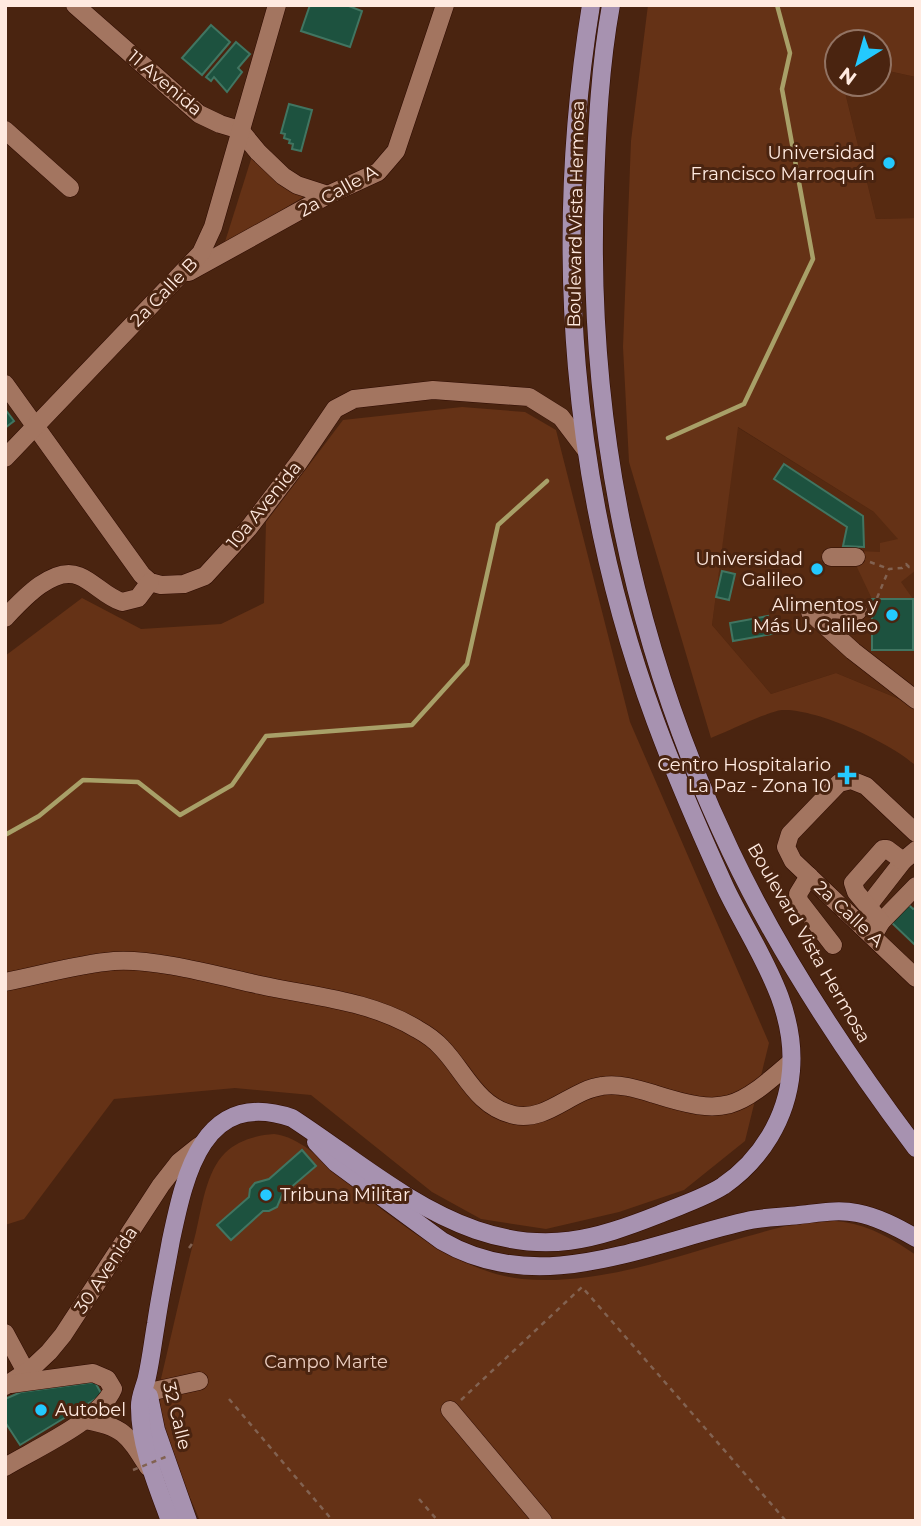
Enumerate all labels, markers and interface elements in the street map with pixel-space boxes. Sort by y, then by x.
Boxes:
north arrow [823,28,893,98]
street label: 11 Avenida [123,46,207,120]
text: N [835,62,861,90]
street label: Boulevard Vista Hermosa [563,100,589,328]
place label: Universidad Francisco Marroquín [690,142,875,185]
marker: Universidad Francisco Marroquín [881,155,897,171]
street label: 2a Calle A [295,160,381,222]
street label: 2a Calle B [126,253,202,331]
street label: 10a Avenida [222,457,306,553]
place label: Universidad Galileo [696,548,803,591]
marker: Universidad Galileo [809,561,825,577]
place label: Alimentos y Más U. Galileo [753,594,878,637]
marker: Alimentos y Más U. Galileo [884,607,900,623]
place label: Centro Hospitalario La Paz - Zona 10 [657,754,831,797]
marker: Centro Hospitalario La Paz - Zona 10 [837,765,857,785]
street label: Boulevard Vista Hermosa [743,839,875,1047]
street label: 2a Calle A [810,876,888,952]
place label: Tribuna Militar [280,1184,410,1206]
marker: Tribuna Militar [258,1187,274,1203]
street label: 30 Avenida [70,1222,142,1318]
park label: Campo Marte [264,1351,388,1373]
street label: 32 Calle [158,1380,196,1452]
place label: Autobel [55,1399,126,1421]
marker: Autobel [33,1402,49,1418]

